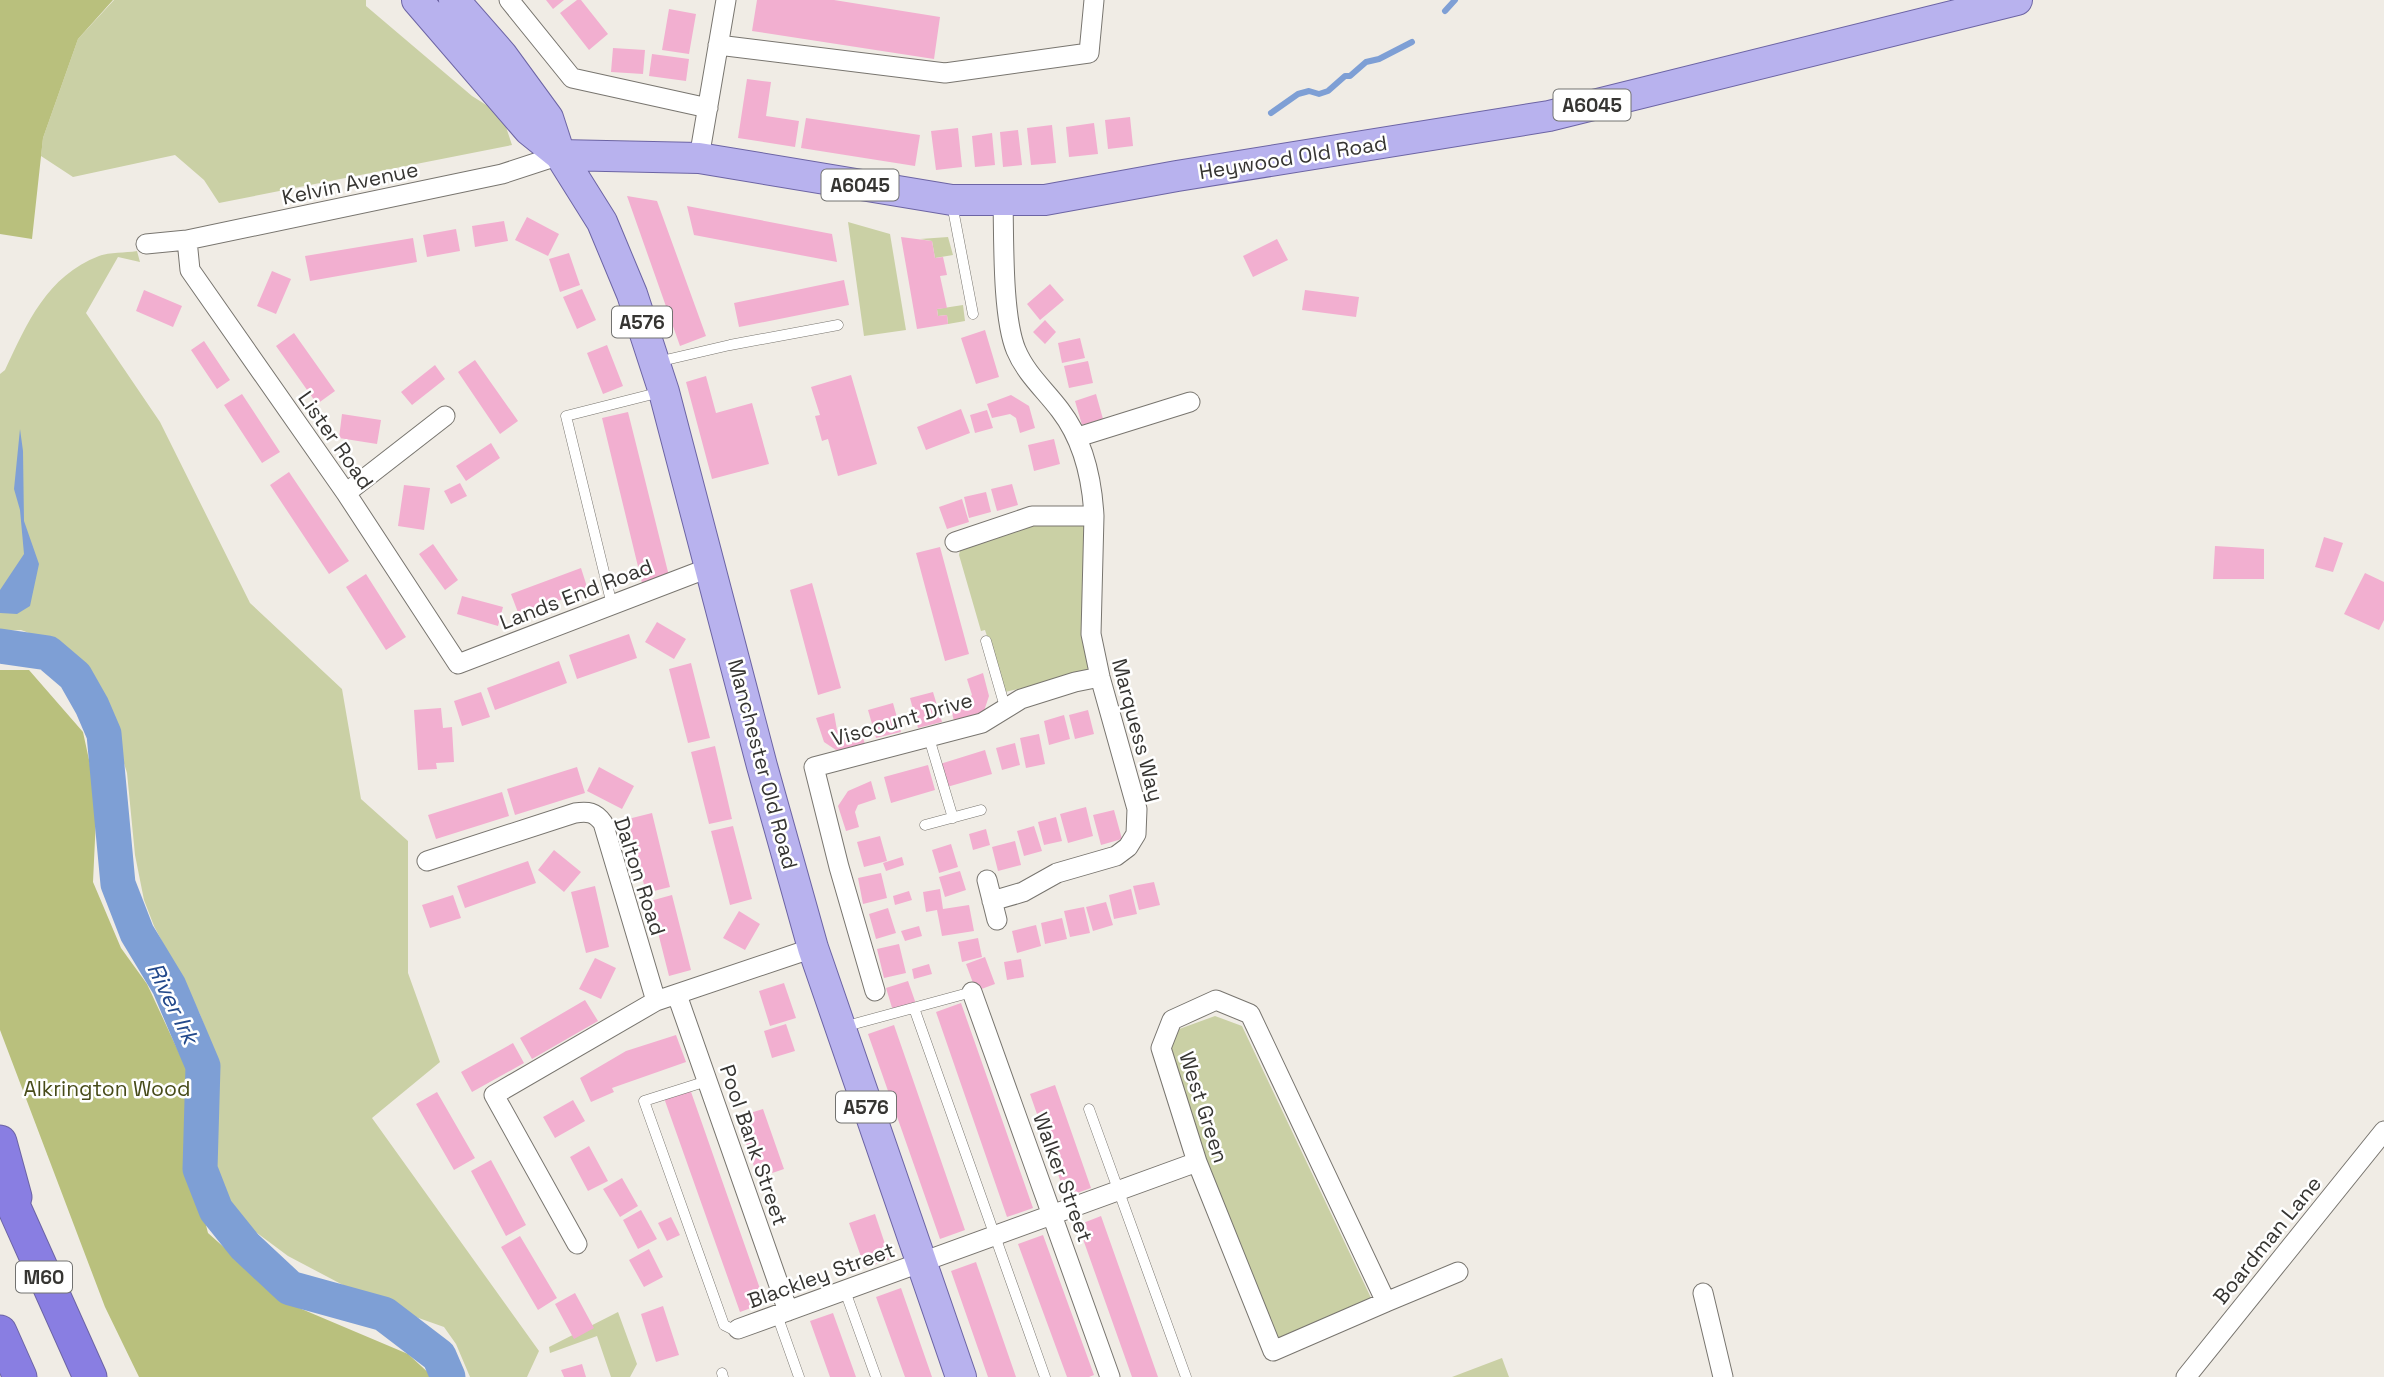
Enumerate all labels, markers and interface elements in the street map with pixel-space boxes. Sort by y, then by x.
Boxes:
road number: A6045 [1554,90,1630,120]
street label: Heywood Old Road [1197,129,1389,185]
street label: Kelvin Avenue [279,155,421,211]
road number: A6045 [822,169,898,200]
road number: A576 [612,306,672,338]
street label: Lister Road [292,386,380,494]
street label: Lands End Road [496,552,656,636]
street label: Manchester Old Road [722,656,804,872]
street label: Marquess Way [1106,656,1170,804]
street label: Viscount Drive [828,686,976,752]
street label: Dalton Road [608,813,672,939]
water label: River Irk [140,957,207,1051]
street label: West Green [1173,1048,1235,1166]
street label: Pool Bank Street [714,1061,794,1229]
park label: Alkrington Wood [23,1075,191,1102]
road number: A576 [836,1092,896,1122]
street label: Walker Street [1027,1108,1099,1246]
street label: Boardman Lane [2207,1170,2327,1310]
street label: Blackley Street [744,1236,898,1314]
road number: M60 [16,1261,72,1292]

